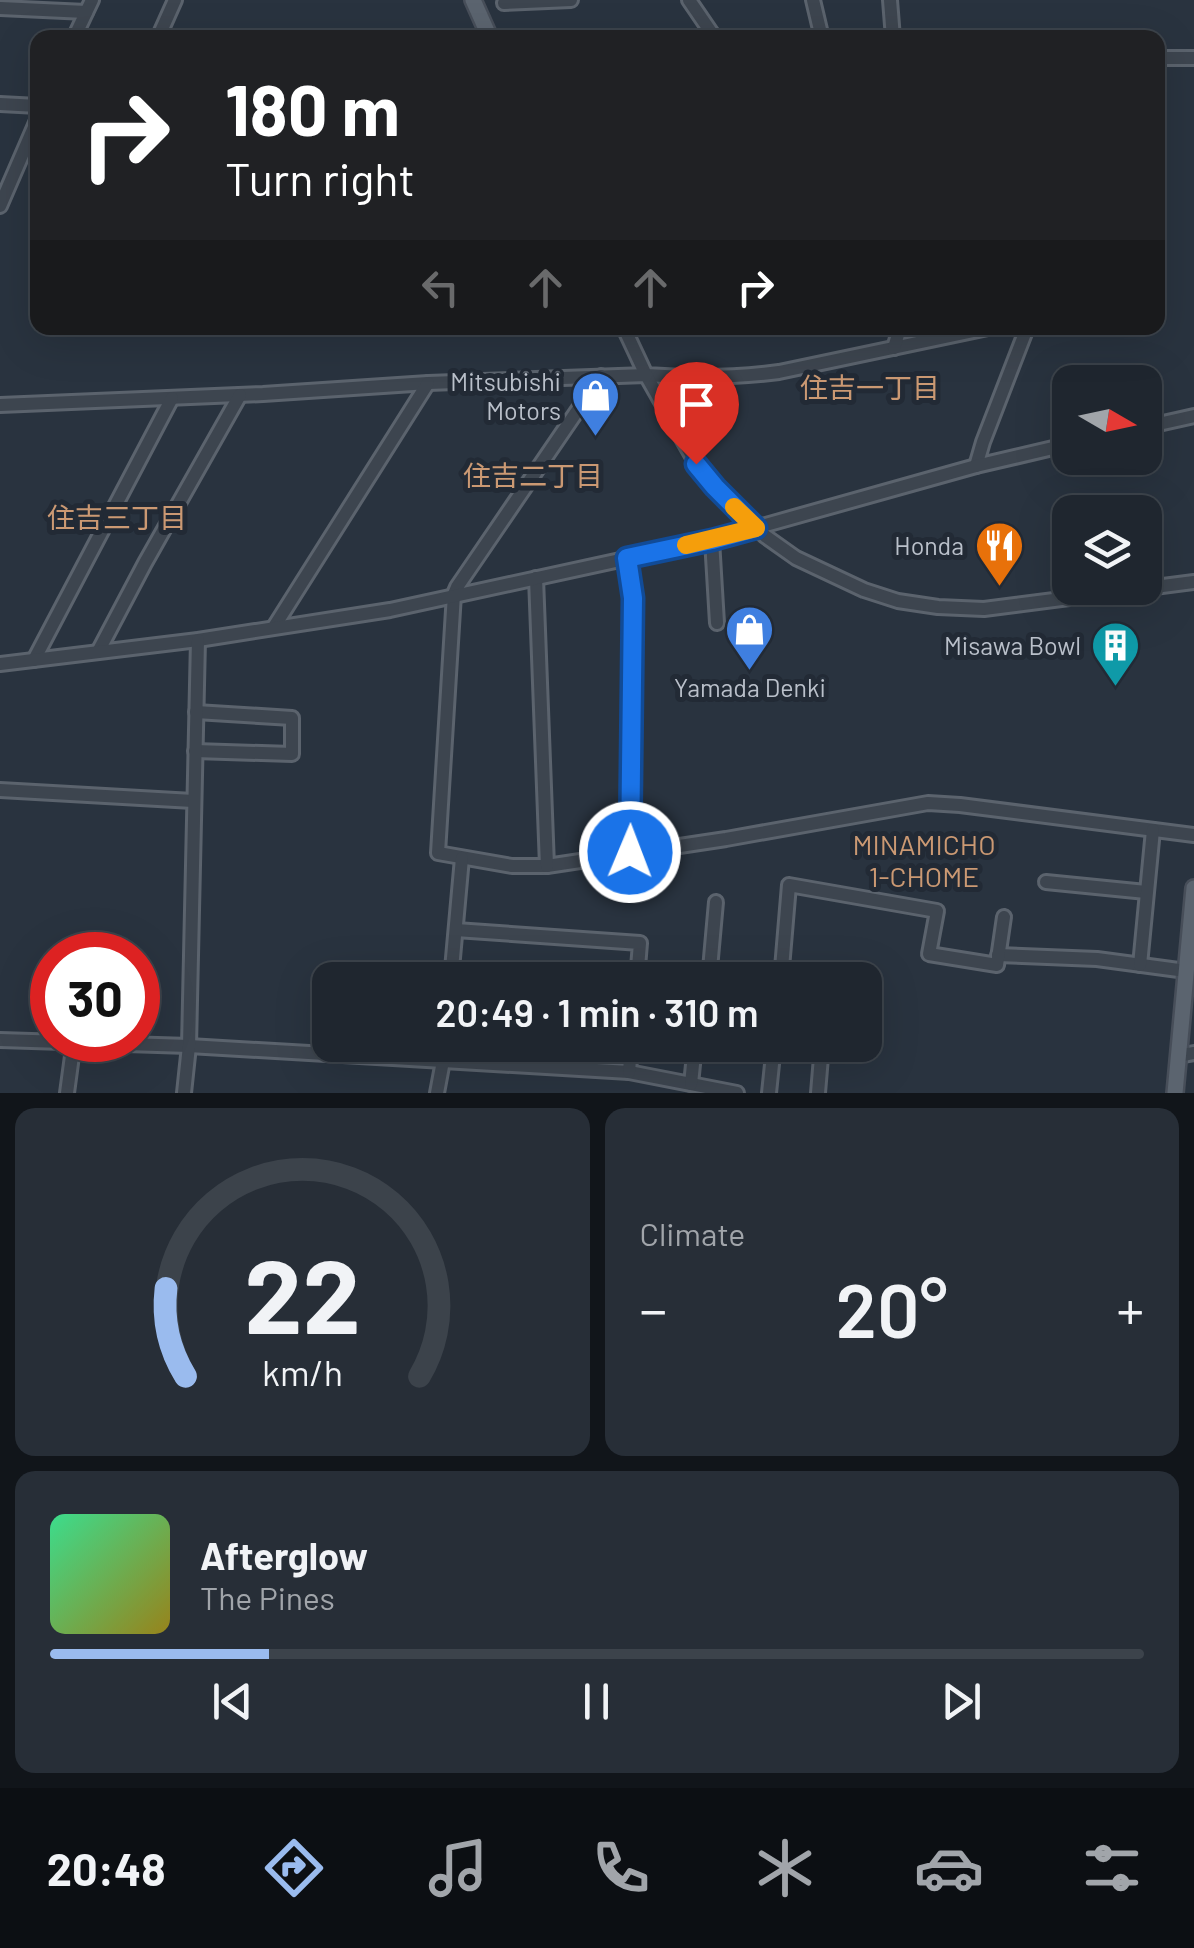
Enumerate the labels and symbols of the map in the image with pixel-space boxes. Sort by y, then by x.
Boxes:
pin [654,362,739,465]
north arrow [1052,365,1162,475]
place label: Mitsubishi Motors [450,366,561,425]
shop icon: Mitsubishi Motors [570,370,622,438]
district label: 住吉一丁目 [800,370,940,404]
district label: 住吉二丁目 [463,458,603,492]
district label: 住吉三丁目 [47,500,187,534]
restaurant icon: Honda [973,520,1025,588]
place label: Honda [894,530,964,560]
shop icon: Yamada Denki [724,604,776,672]
building icon: Misawa Bowl [1090,620,1142,688]
place label: Misawa Bowl [944,630,1081,660]
place label: Yamada Denki [674,672,826,702]
position arrow [578,800,682,904]
district label: MINAMICHO 1-CHOME [852,827,996,893]
speed limit sign: 30 [30,932,160,1062]

